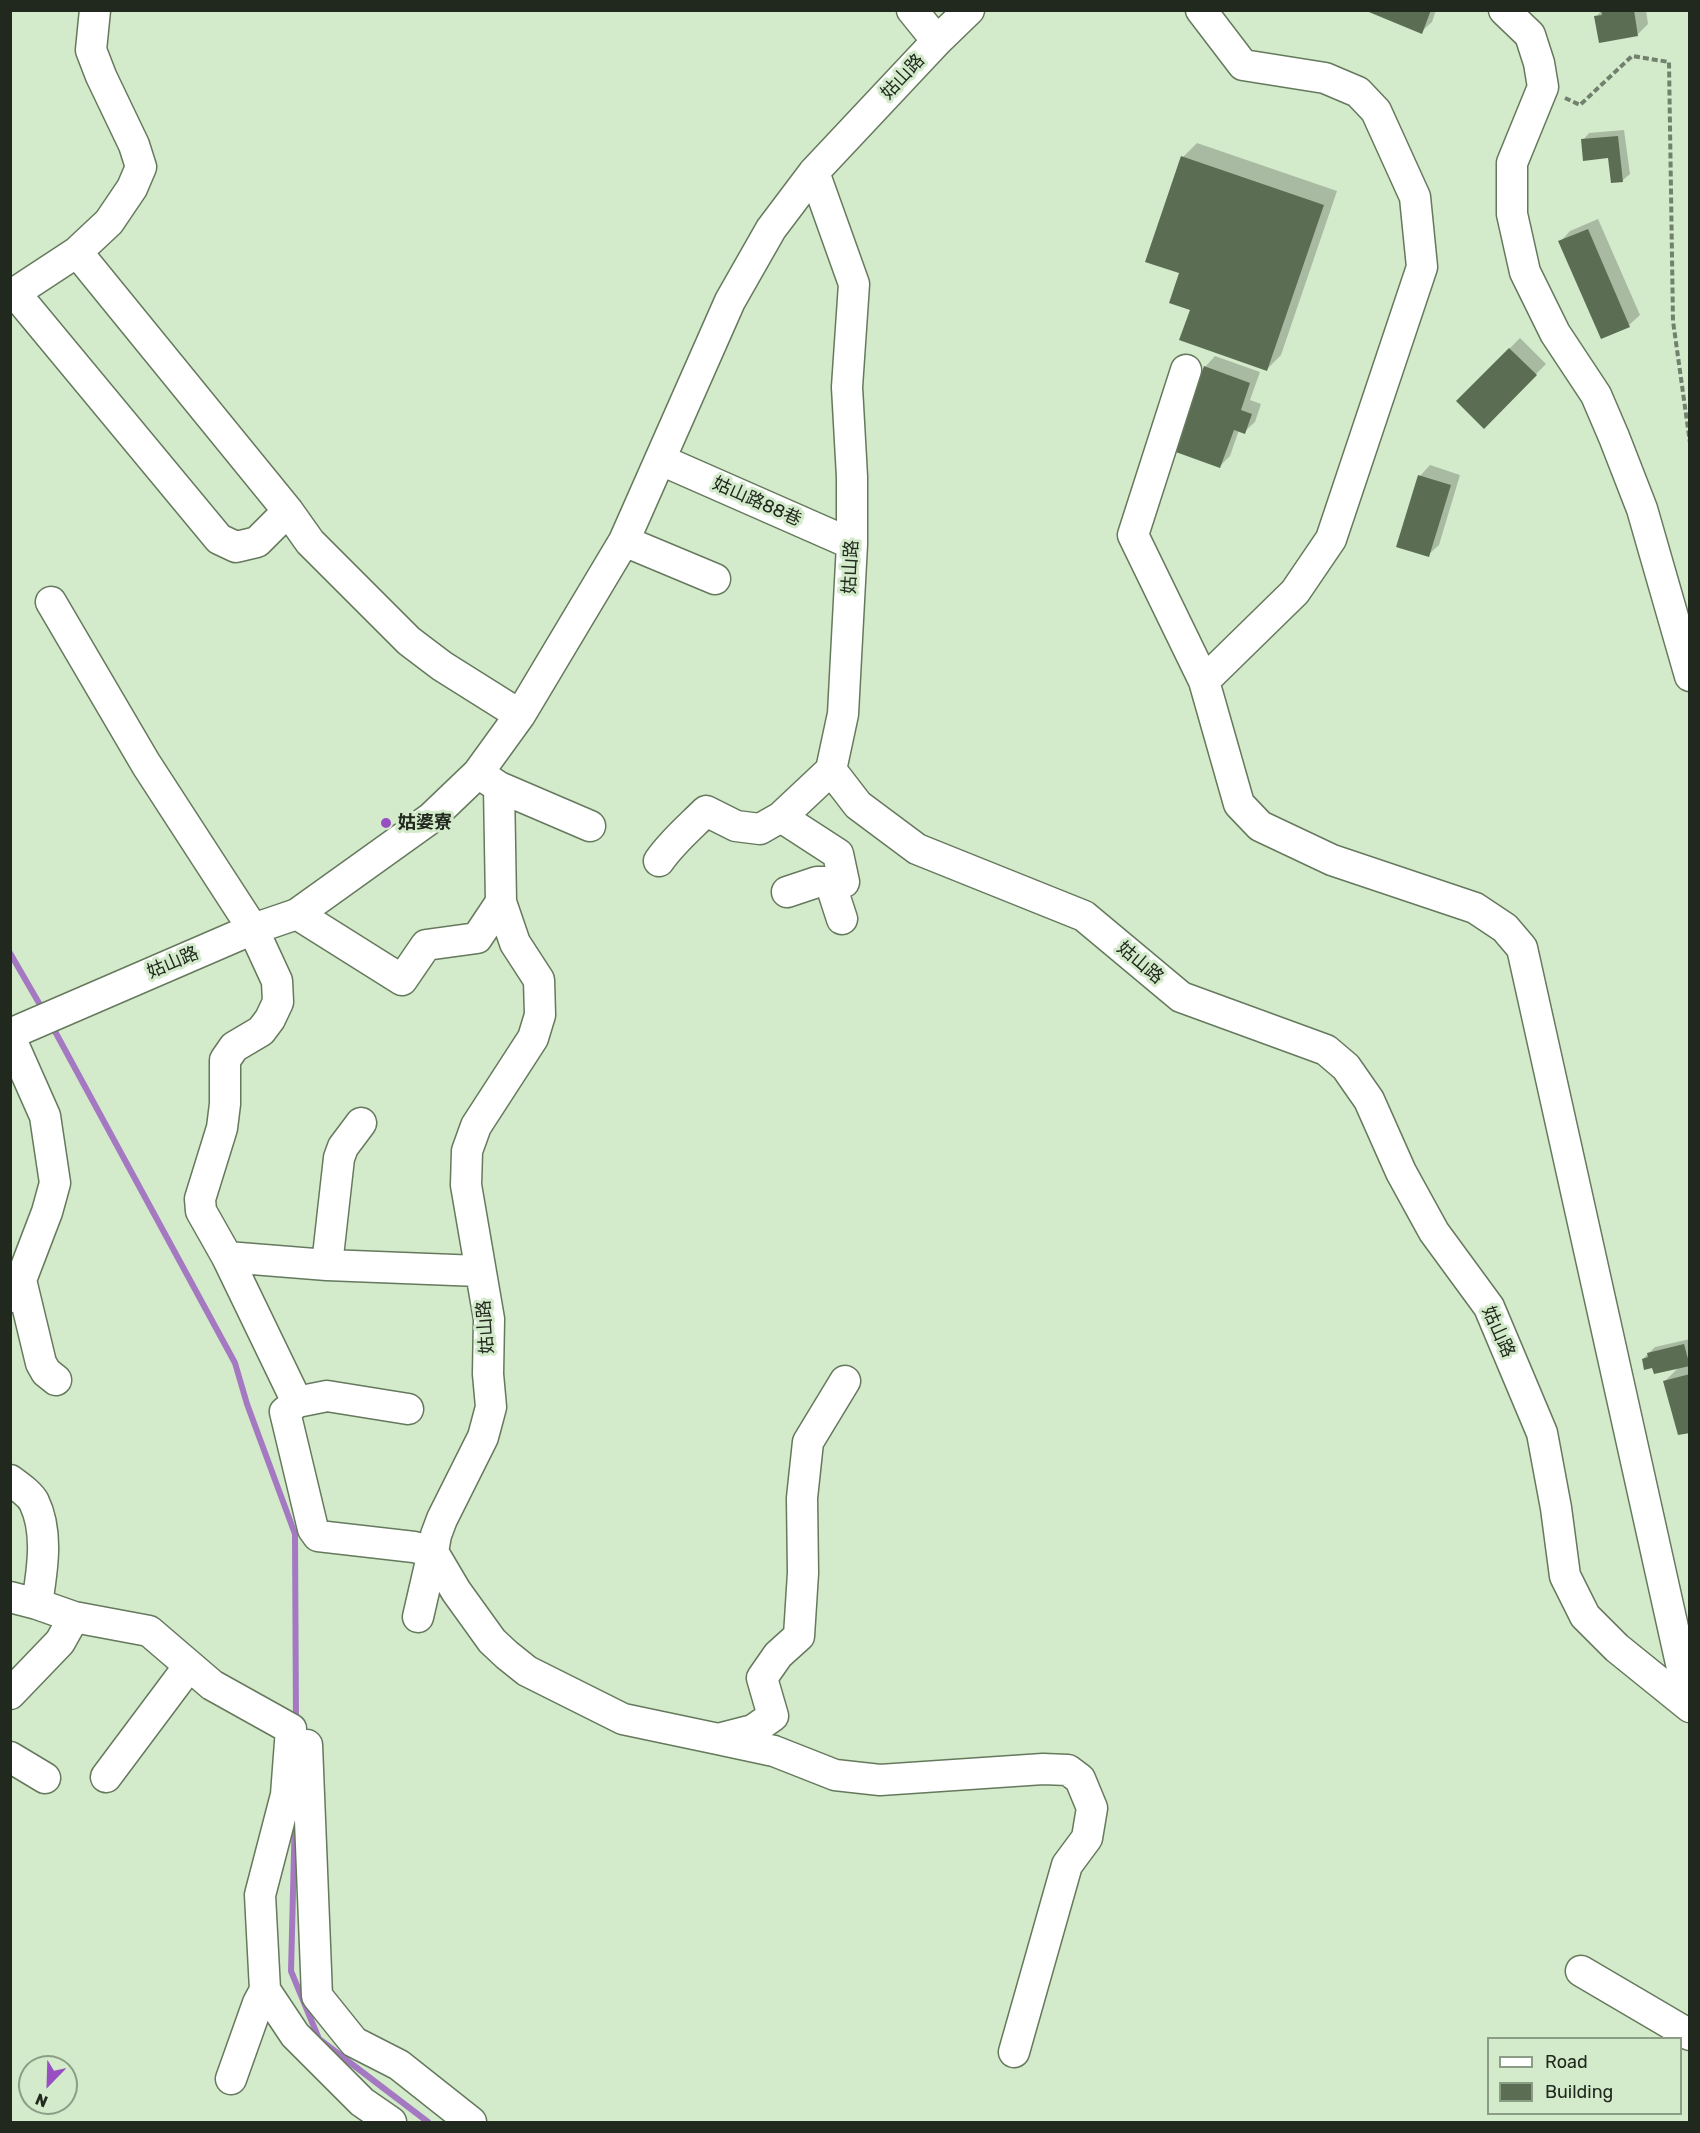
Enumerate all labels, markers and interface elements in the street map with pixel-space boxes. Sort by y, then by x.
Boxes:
street label: 姑山路 [877,50,929,104]
street label: 姑山路88巷 [709,473,805,531]
street label: 姑山路 [839,539,863,595]
place label: 姑婆寮 [398,812,452,834]
marker: 姑婆寮 [379,816,393,830]
street label: 姑山路 [1112,937,1168,989]
street label: 姑山路 [144,943,202,983]
street label: 姑山路 [473,1299,499,1355]
street label: 姑山路 [1477,1303,1519,1361]
legend [1487,2037,1682,2115]
text: Road [1545,2051,1588,2073]
north arrow [18,2055,78,2115]
text: Building [1545,2081,1613,2103]
text: N [33,2089,51,2111]

